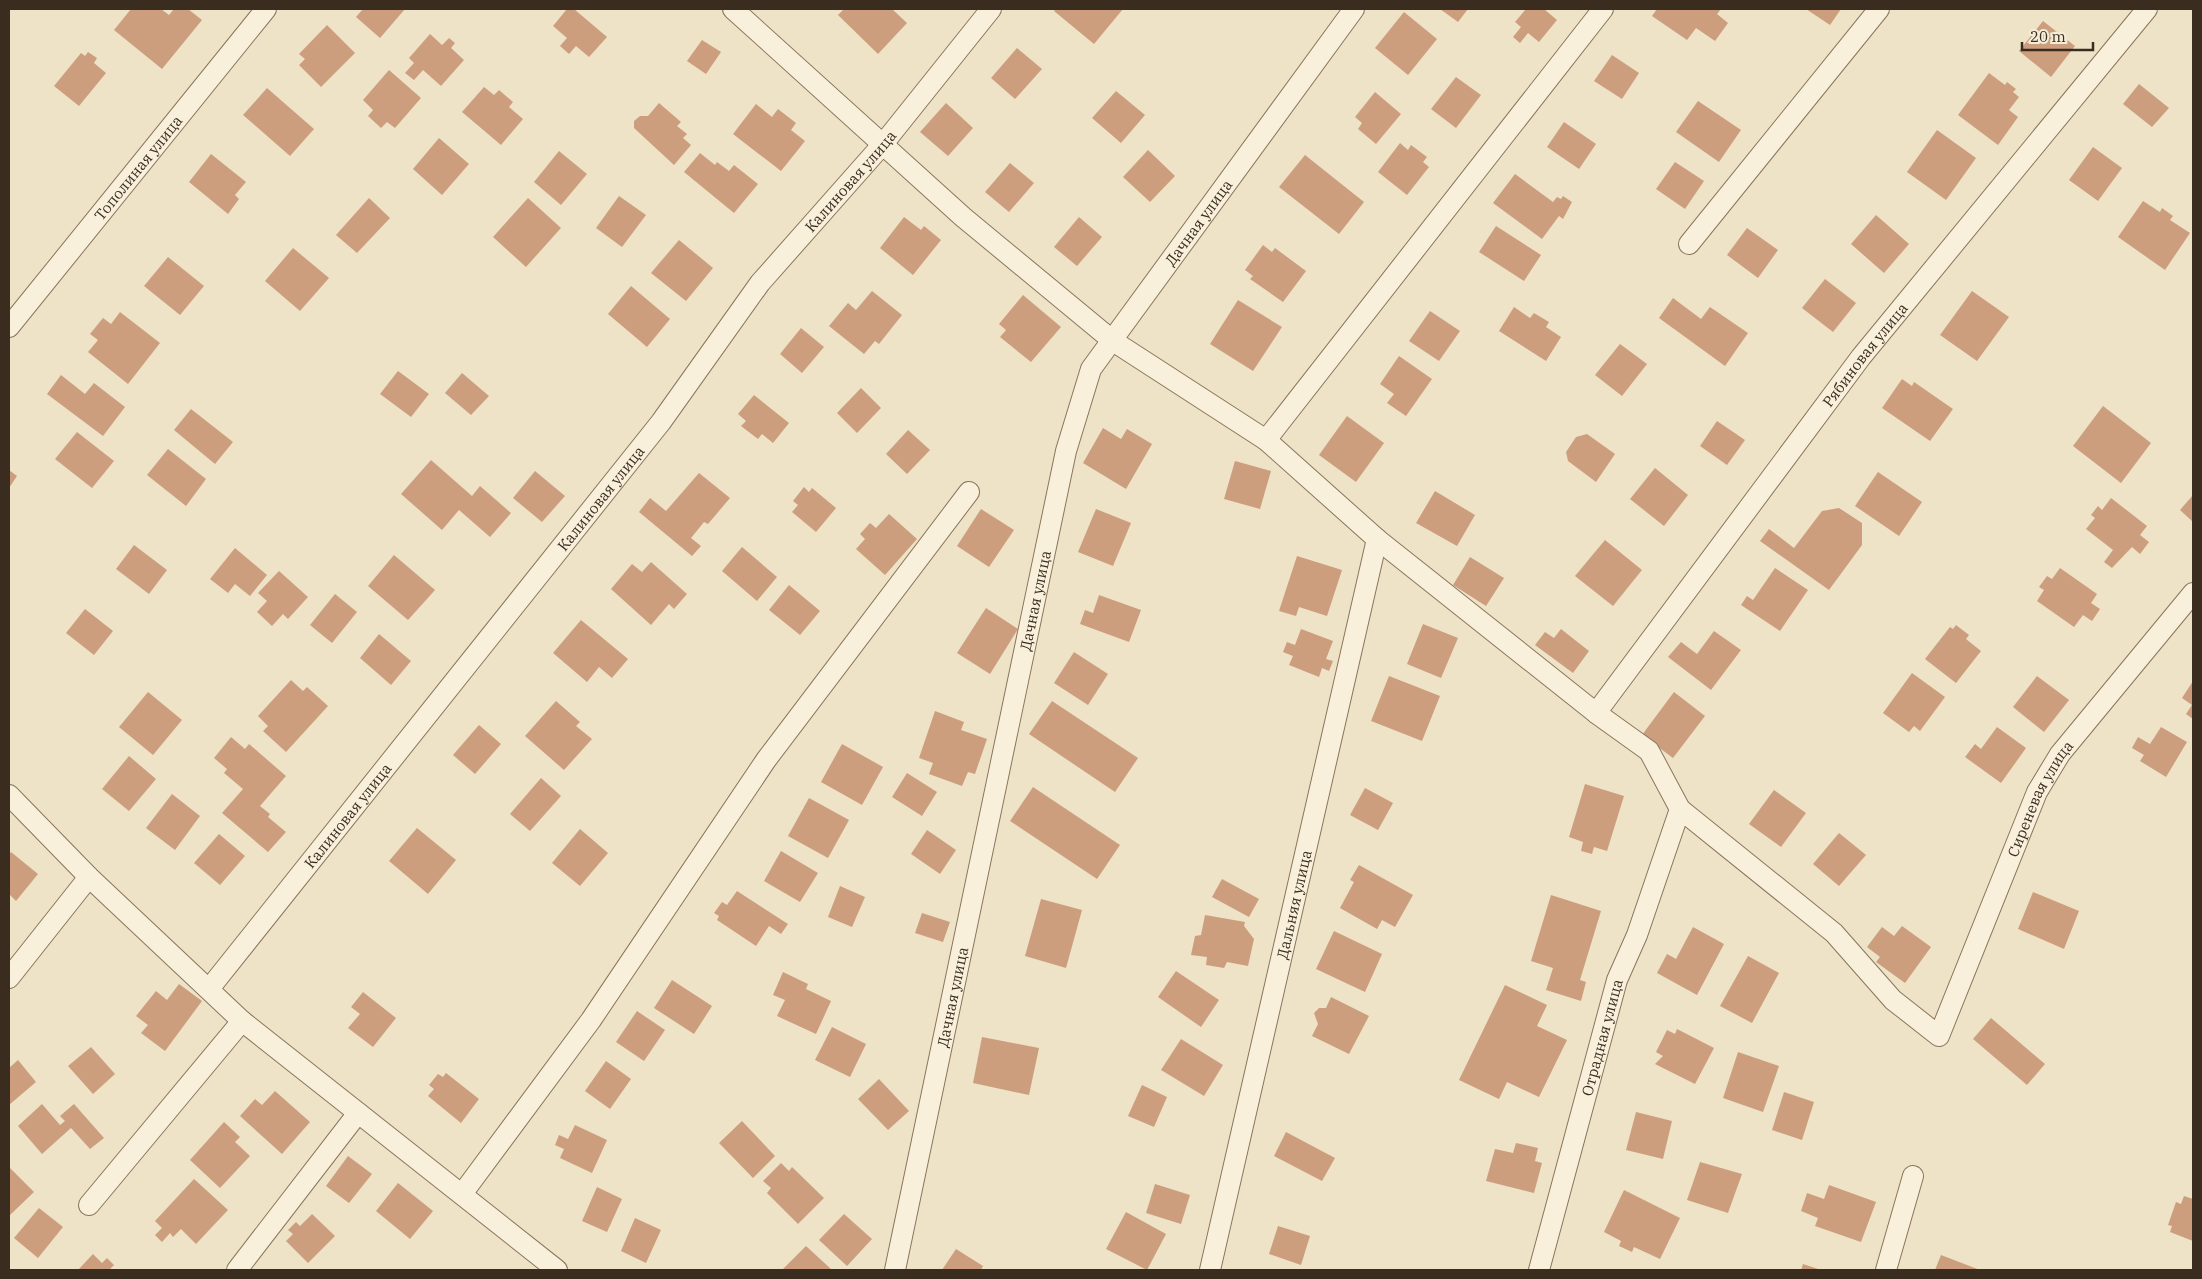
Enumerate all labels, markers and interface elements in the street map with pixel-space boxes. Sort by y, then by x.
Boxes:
scale bar [2022,20,2093,52]
text: 20 m [2030,27,2066,46]
street label: Тополиная улица [90,111,186,224]
street label: Калиновая улица [800,126,900,236]
street label: Дачная улица [1160,176,1236,269]
street label: Рябиновая улица [1818,299,1911,410]
street label: Калиновая улица [553,442,648,554]
street label: Дачная улица [1015,549,1055,652]
street label: Сиреневая улица [2003,736,2077,859]
street label: Калиновая улица [300,759,395,872]
street label: Дальняя улица [1272,848,1315,961]
street label: Дачная улица [932,945,972,1049]
street label: Отрадная улица [1577,977,1626,1098]

